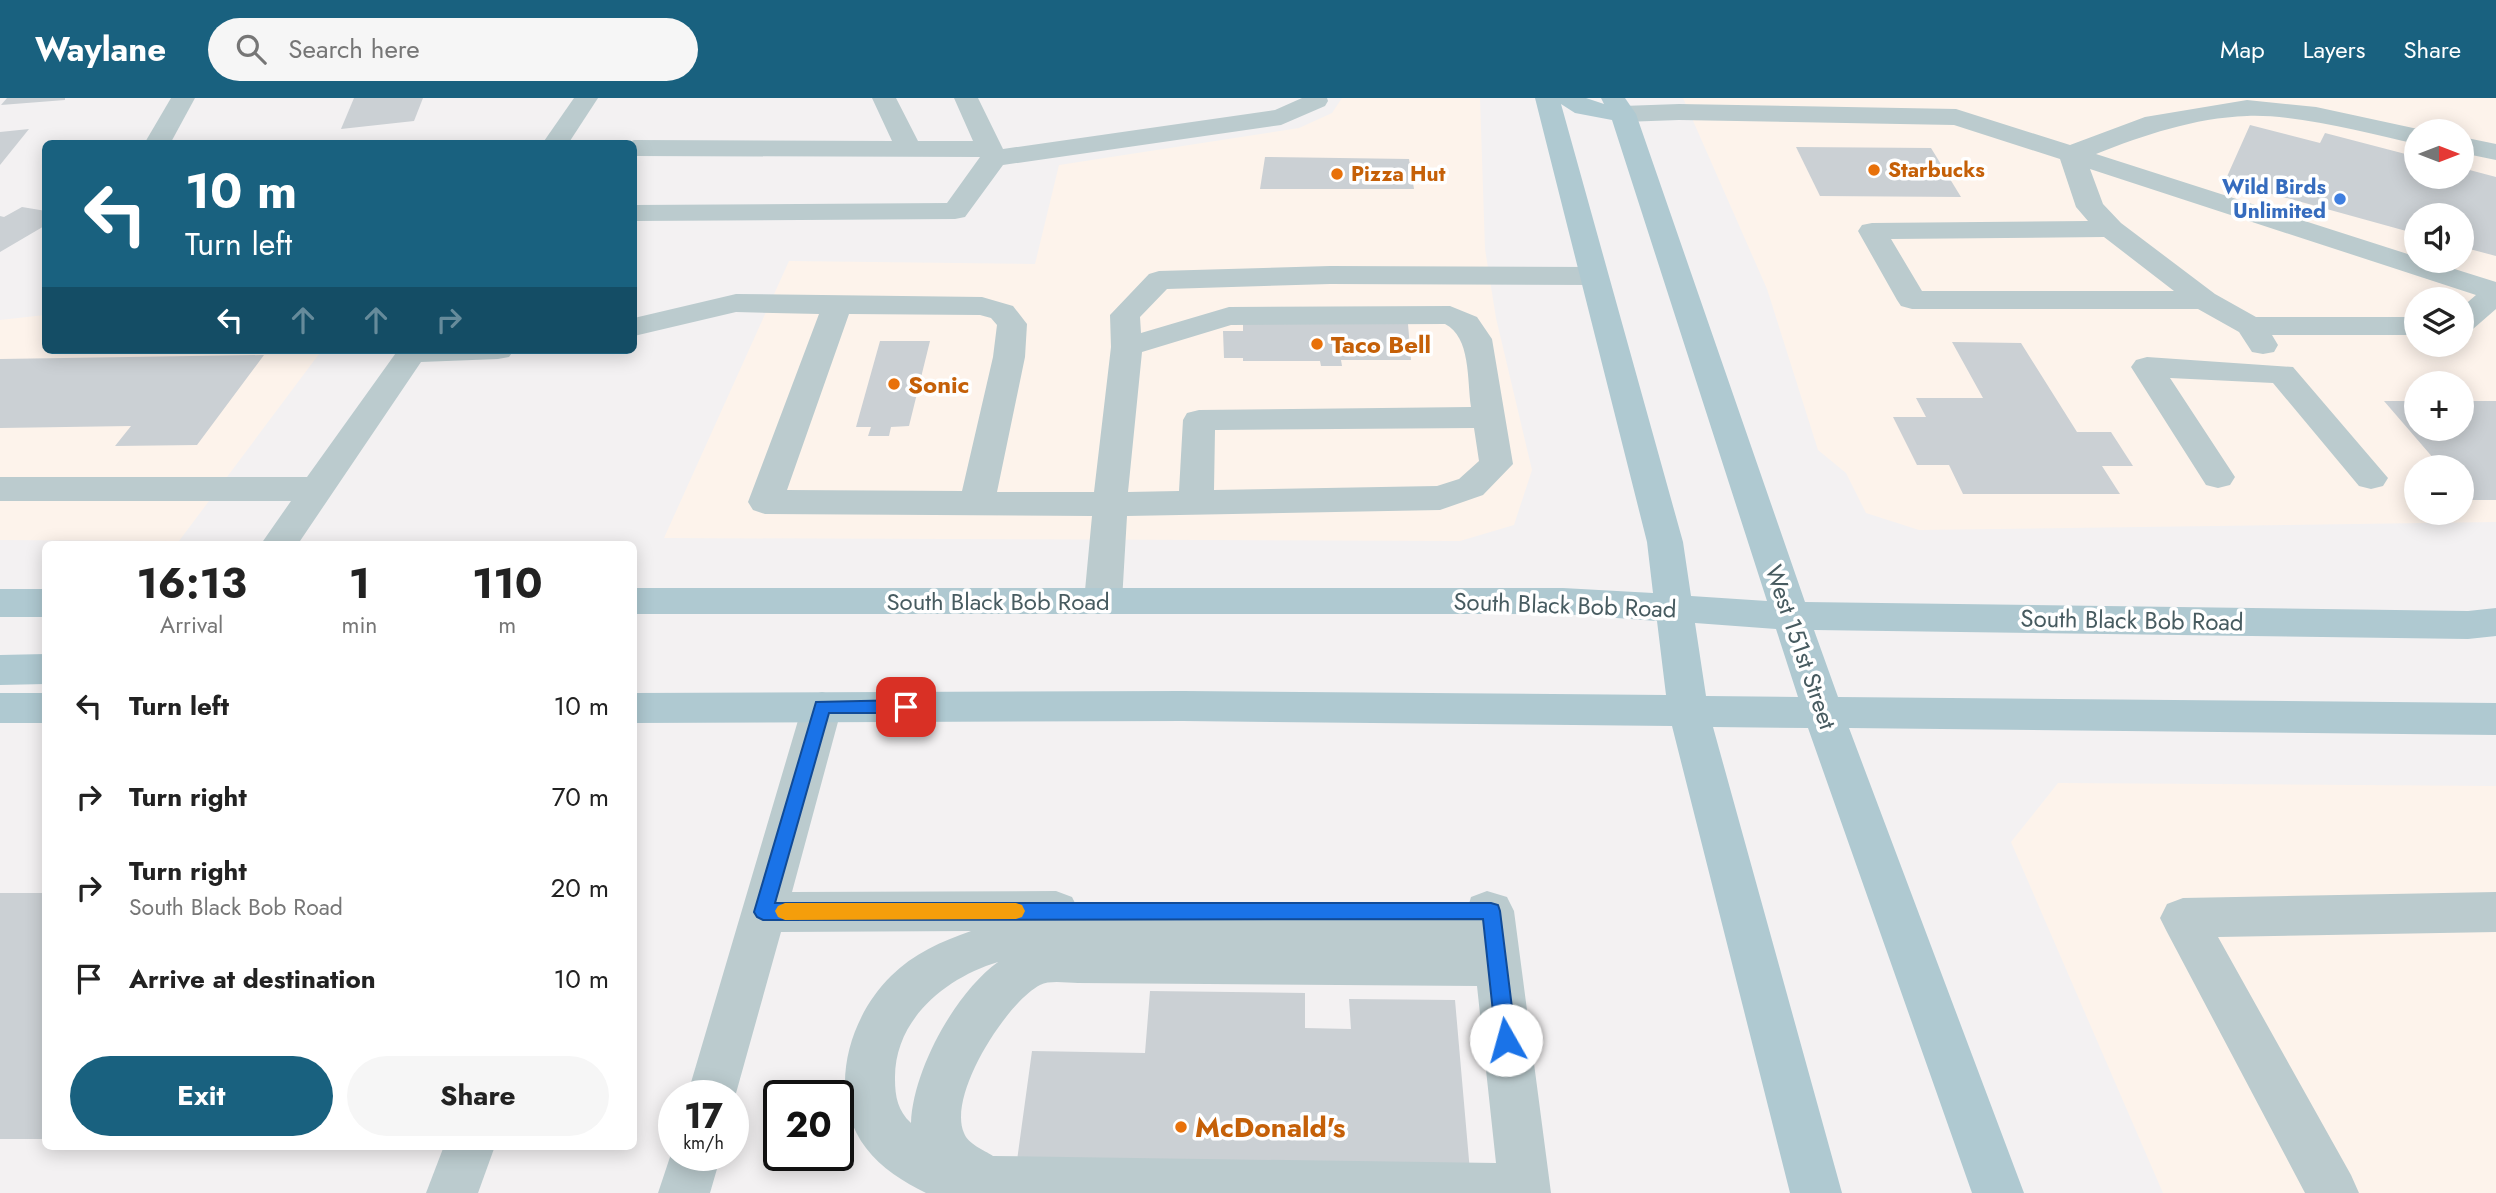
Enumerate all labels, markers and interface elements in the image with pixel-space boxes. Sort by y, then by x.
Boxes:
search box [208,18,698,81]
text: Waylane [35,26,166,73]
icon: search [232,30,270,68]
text: Search here [288,30,420,68]
text: Map [2220,32,2265,67]
text: Layers [2303,32,2365,67]
text: Share [2403,32,2461,67]
north arrow [2404,119,2474,189]
map controls [2404,119,2474,525]
place label: Starbucks [1888,155,1985,185]
text: 10 m [185,156,297,226]
place label: Pizza Hut [1351,159,1446,189]
marker: Starbucks [1866,162,1882,178]
marker: Pizza Hut [1329,166,1345,182]
icon: left [70,168,161,259]
place label: Wild Birds Unlimited [2222,172,2326,226]
marker: Wild Birds Unlimited [2332,191,2348,207]
button: sound [2404,203,2474,273]
text: Turn left [185,221,292,267]
button: layers [2404,287,2474,357]
icon: left [211,301,249,339]
icon: ahead [284,301,322,339]
icon: ahead [357,301,395,339]
icon: right [430,301,468,339]
place label: Taco Bell [1331,327,1431,362]
marker: Taco Bell [1309,336,1325,352]
place label: Sonic [908,367,969,402]
button: + [2404,371,2474,441]
marker: Sonic [886,376,902,392]
button: − [2404,455,2474,525]
text: 16:13 [136,553,247,614]
text: 1 [349,553,370,614]
text: 110 [472,553,542,614]
street label: West 151st Street [1756,560,1846,734]
street label: South Black Bob Road [886,584,1110,619]
street label: South Black Bob Road [1453,584,1677,626]
street label: South Black Bob Road [2020,601,2244,639]
text: Arrival [160,608,223,642]
text: min [341,608,377,642]
text: m [498,608,516,642]
pin [876,677,936,737]
icon: left [70,687,108,725]
text: Turn left [129,687,229,725]
text: 10 m [554,687,609,725]
icon: arrive [887,688,925,726]
icon: right [70,778,108,816]
text: Turn right [129,778,247,816]
text: 70 m [552,778,609,816]
text: Turn right [129,852,247,890]
icon: right [70,869,108,907]
text: 20 m [551,869,609,907]
text: South Black Bob Road [129,890,343,924]
icon: arrive [70,960,108,998]
text: Arrive at destination [129,960,376,998]
text: 10 m [554,960,609,998]
position arrow [1469,1003,1543,1077]
button: Exit [70,1056,333,1136]
button: Share [347,1056,609,1136]
speed limit sign: 20 [763,1080,854,1171]
text: 17 [684,1091,723,1141]
place label: McDonald's [1195,1107,1346,1148]
marker: McDonald's [1173,1119,1189,1135]
text: km/h [683,1130,724,1156]

